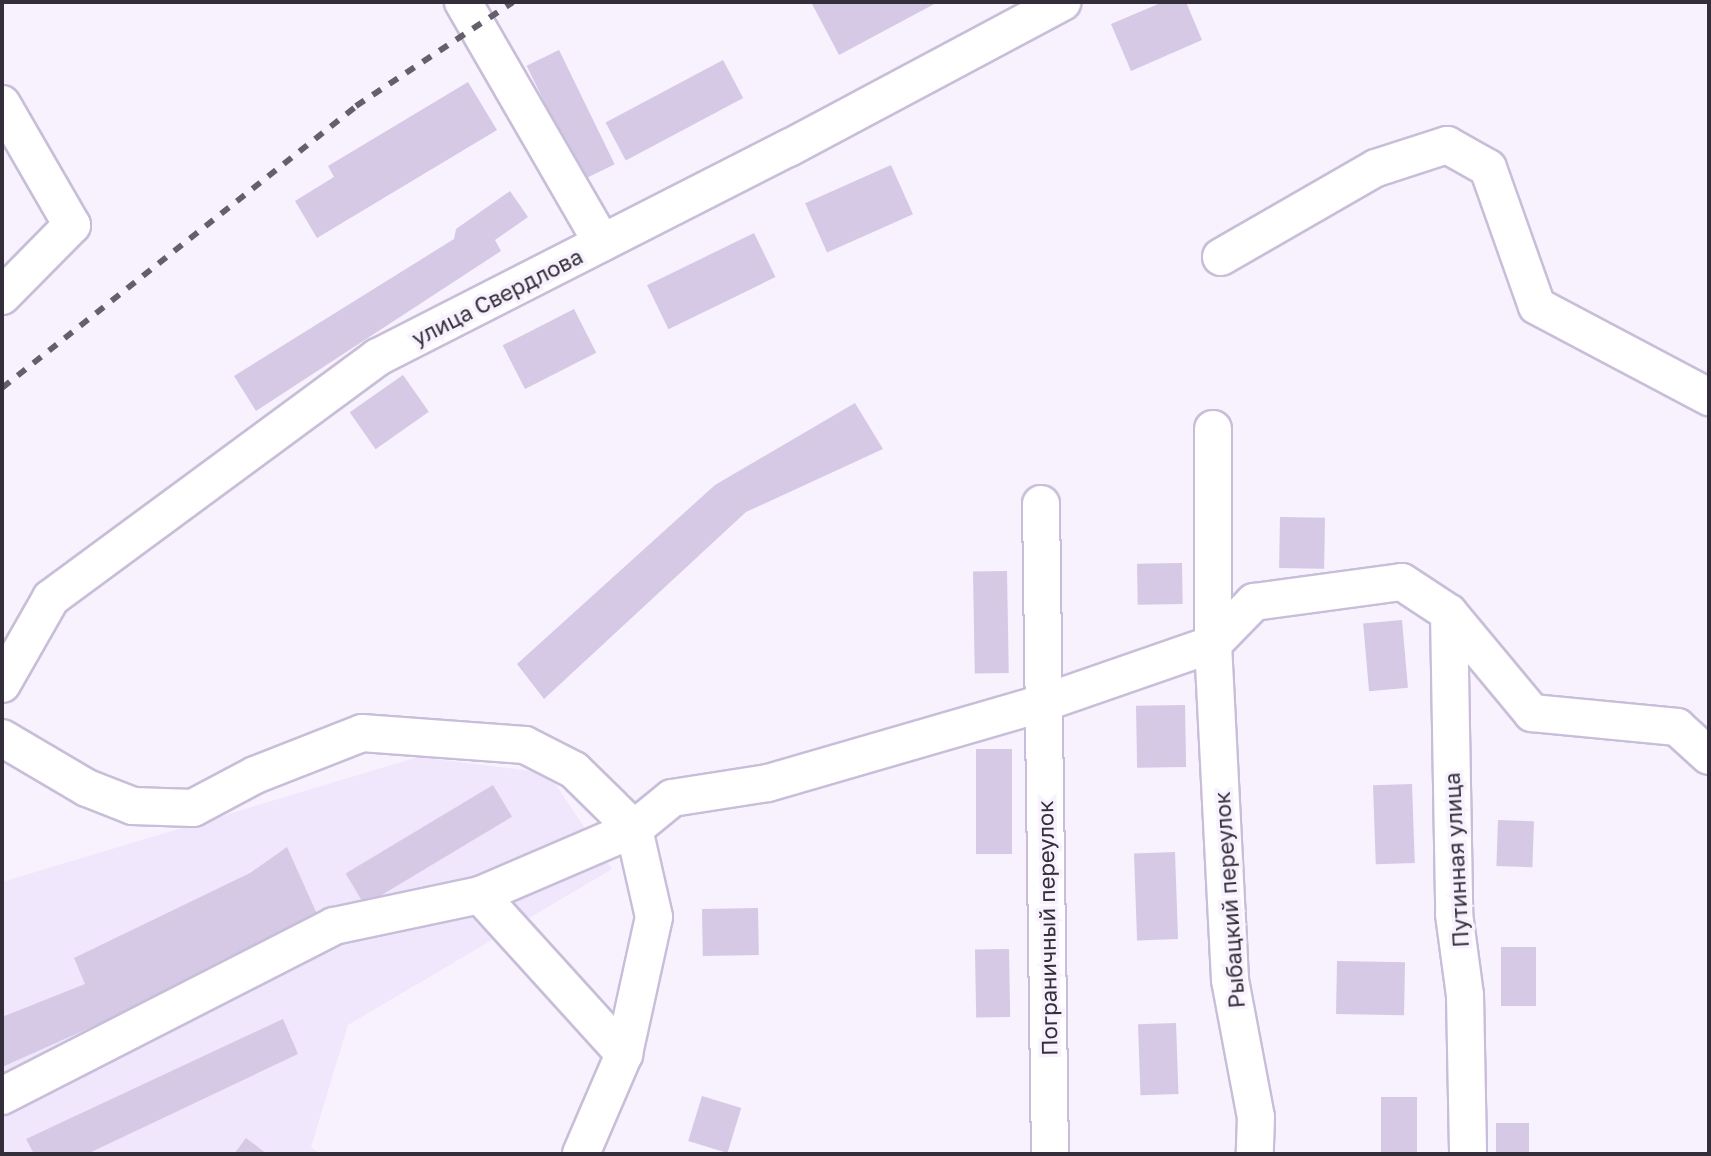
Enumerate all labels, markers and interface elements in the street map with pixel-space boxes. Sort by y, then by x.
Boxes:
street label: улица Свердлова [407,243,587,351]
street label: Путинная улица [1438,772,1474,948]
street label: Рыбацкий переулок [1208,791,1250,1009]
street label: Пограничный переулок [1032,800,1062,1056]

